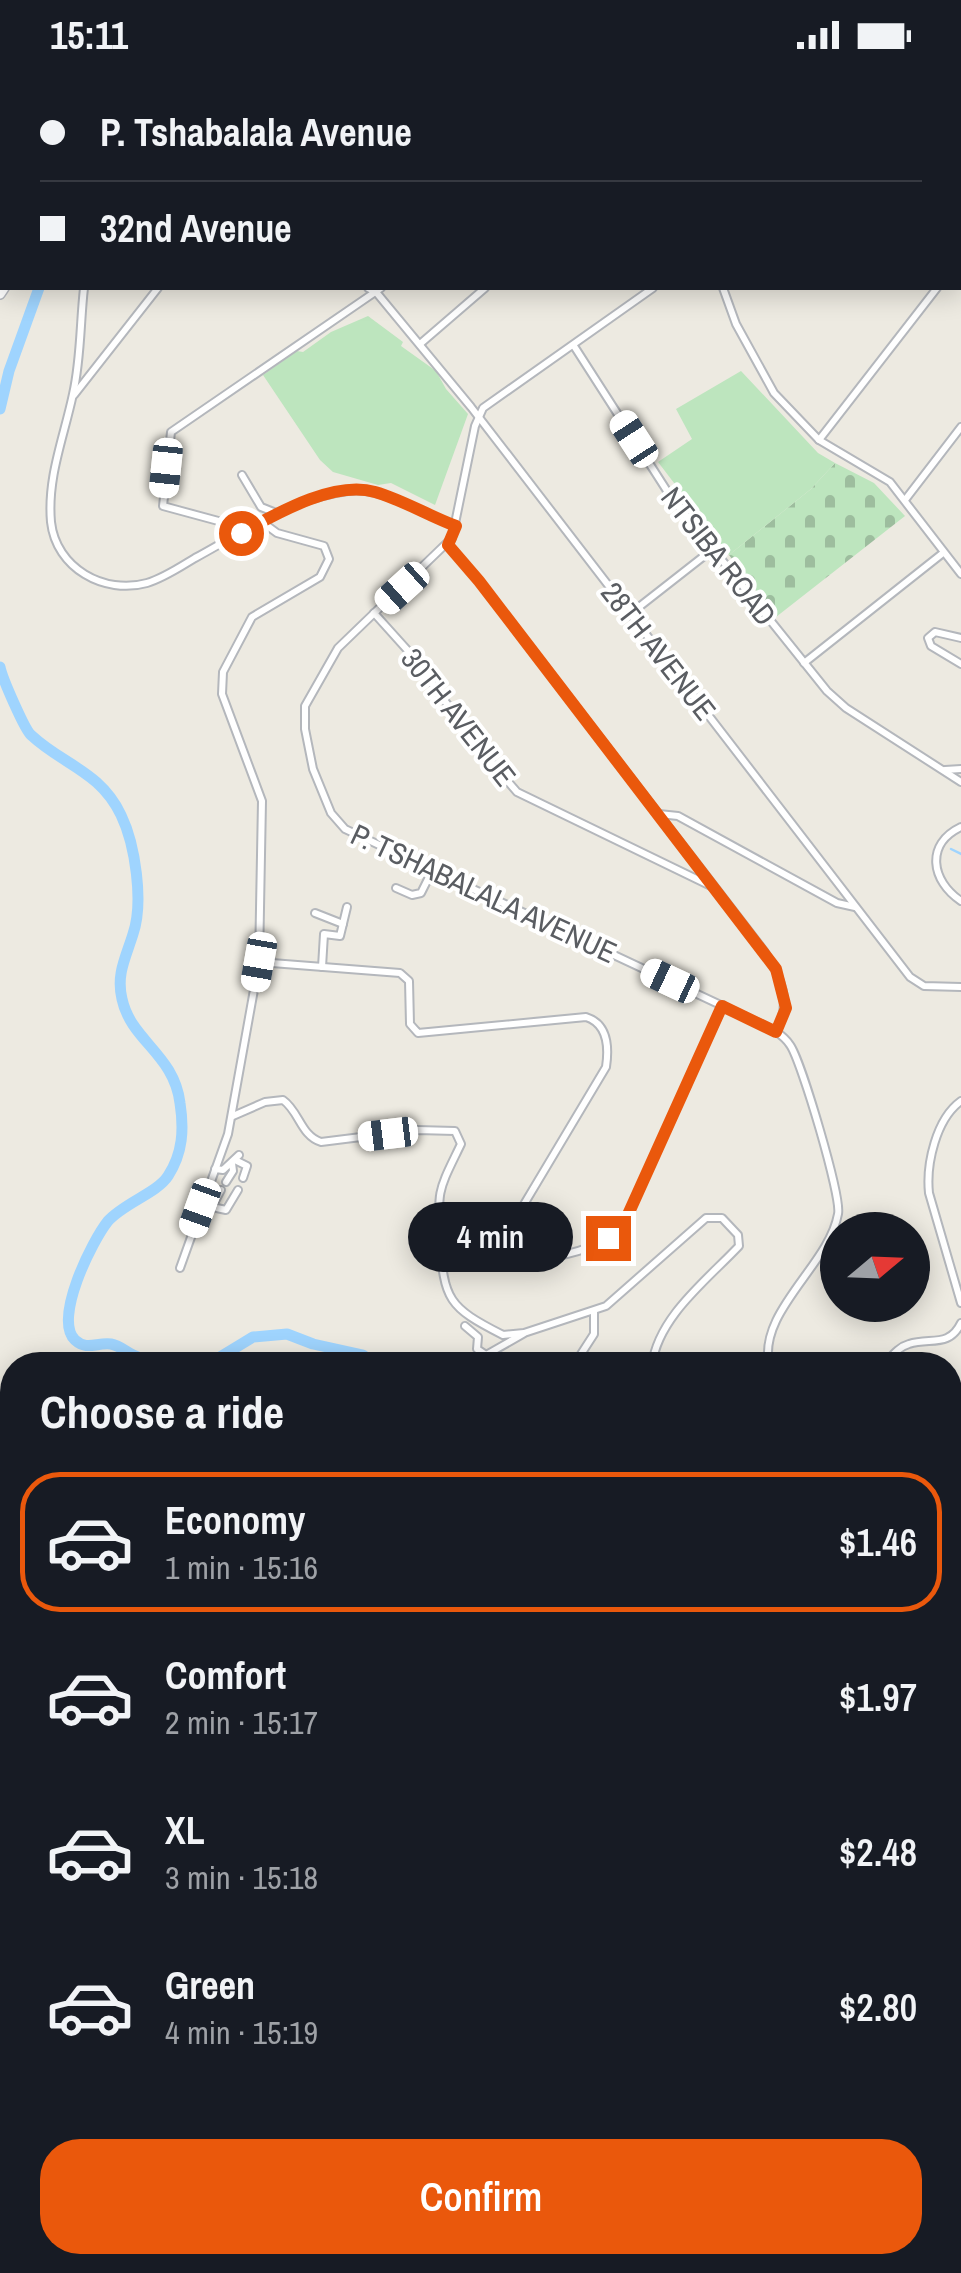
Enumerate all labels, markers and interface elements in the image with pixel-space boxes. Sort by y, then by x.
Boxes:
text: 15:11 [50,10,128,61]
text: P. Tshabalala Avenue [100,107,412,158]
text: 32nd Avenue [100,203,292,254]
car [605,406,663,472]
car [148,437,184,499]
street label: NTSIBA ROAD [652,479,786,633]
route start [219,511,264,556]
car [370,557,434,619]
street label: 28TH AVENUE [592,574,726,728]
street label: 30TH AVENUE [392,640,526,794]
street label: P. TSHABALALA AVENUE [345,814,623,972]
car [239,930,279,994]
car [636,955,704,1007]
car [356,1115,420,1153]
car [176,1175,224,1241]
callout: 4 min [408,1203,573,1273]
north arrow [820,1212,930,1322]
map controls [820,1212,930,1322]
text: 4 min [457,1215,524,1258]
route end [586,1216,631,1261]
text: Choose a ride [40,1381,284,1442]
text: Economy [165,1495,305,1546]
icon: car [45,1497,135,1587]
text: $1.46 [839,1517,917,1568]
text: 1 min · 15:16 [165,1546,318,1589]
text: Comfort [165,1650,286,1701]
icon: car [45,1652,135,1742]
text: $1.97 [839,1672,917,1723]
text: 2 min · 15:17 [165,1701,318,1744]
text: XL [165,1805,205,1856]
icon: car [45,1807,135,1897]
text: $2.48 [839,1827,917,1878]
text: 3 min · 15:18 [165,1856,318,1899]
text: Green [165,1960,255,2011]
icon: car [45,1962,135,2052]
text: $2.80 [839,1982,917,2033]
text: 4 min · 15:19 [165,2011,318,2054]
button: Confirm [40,2139,922,2254]

